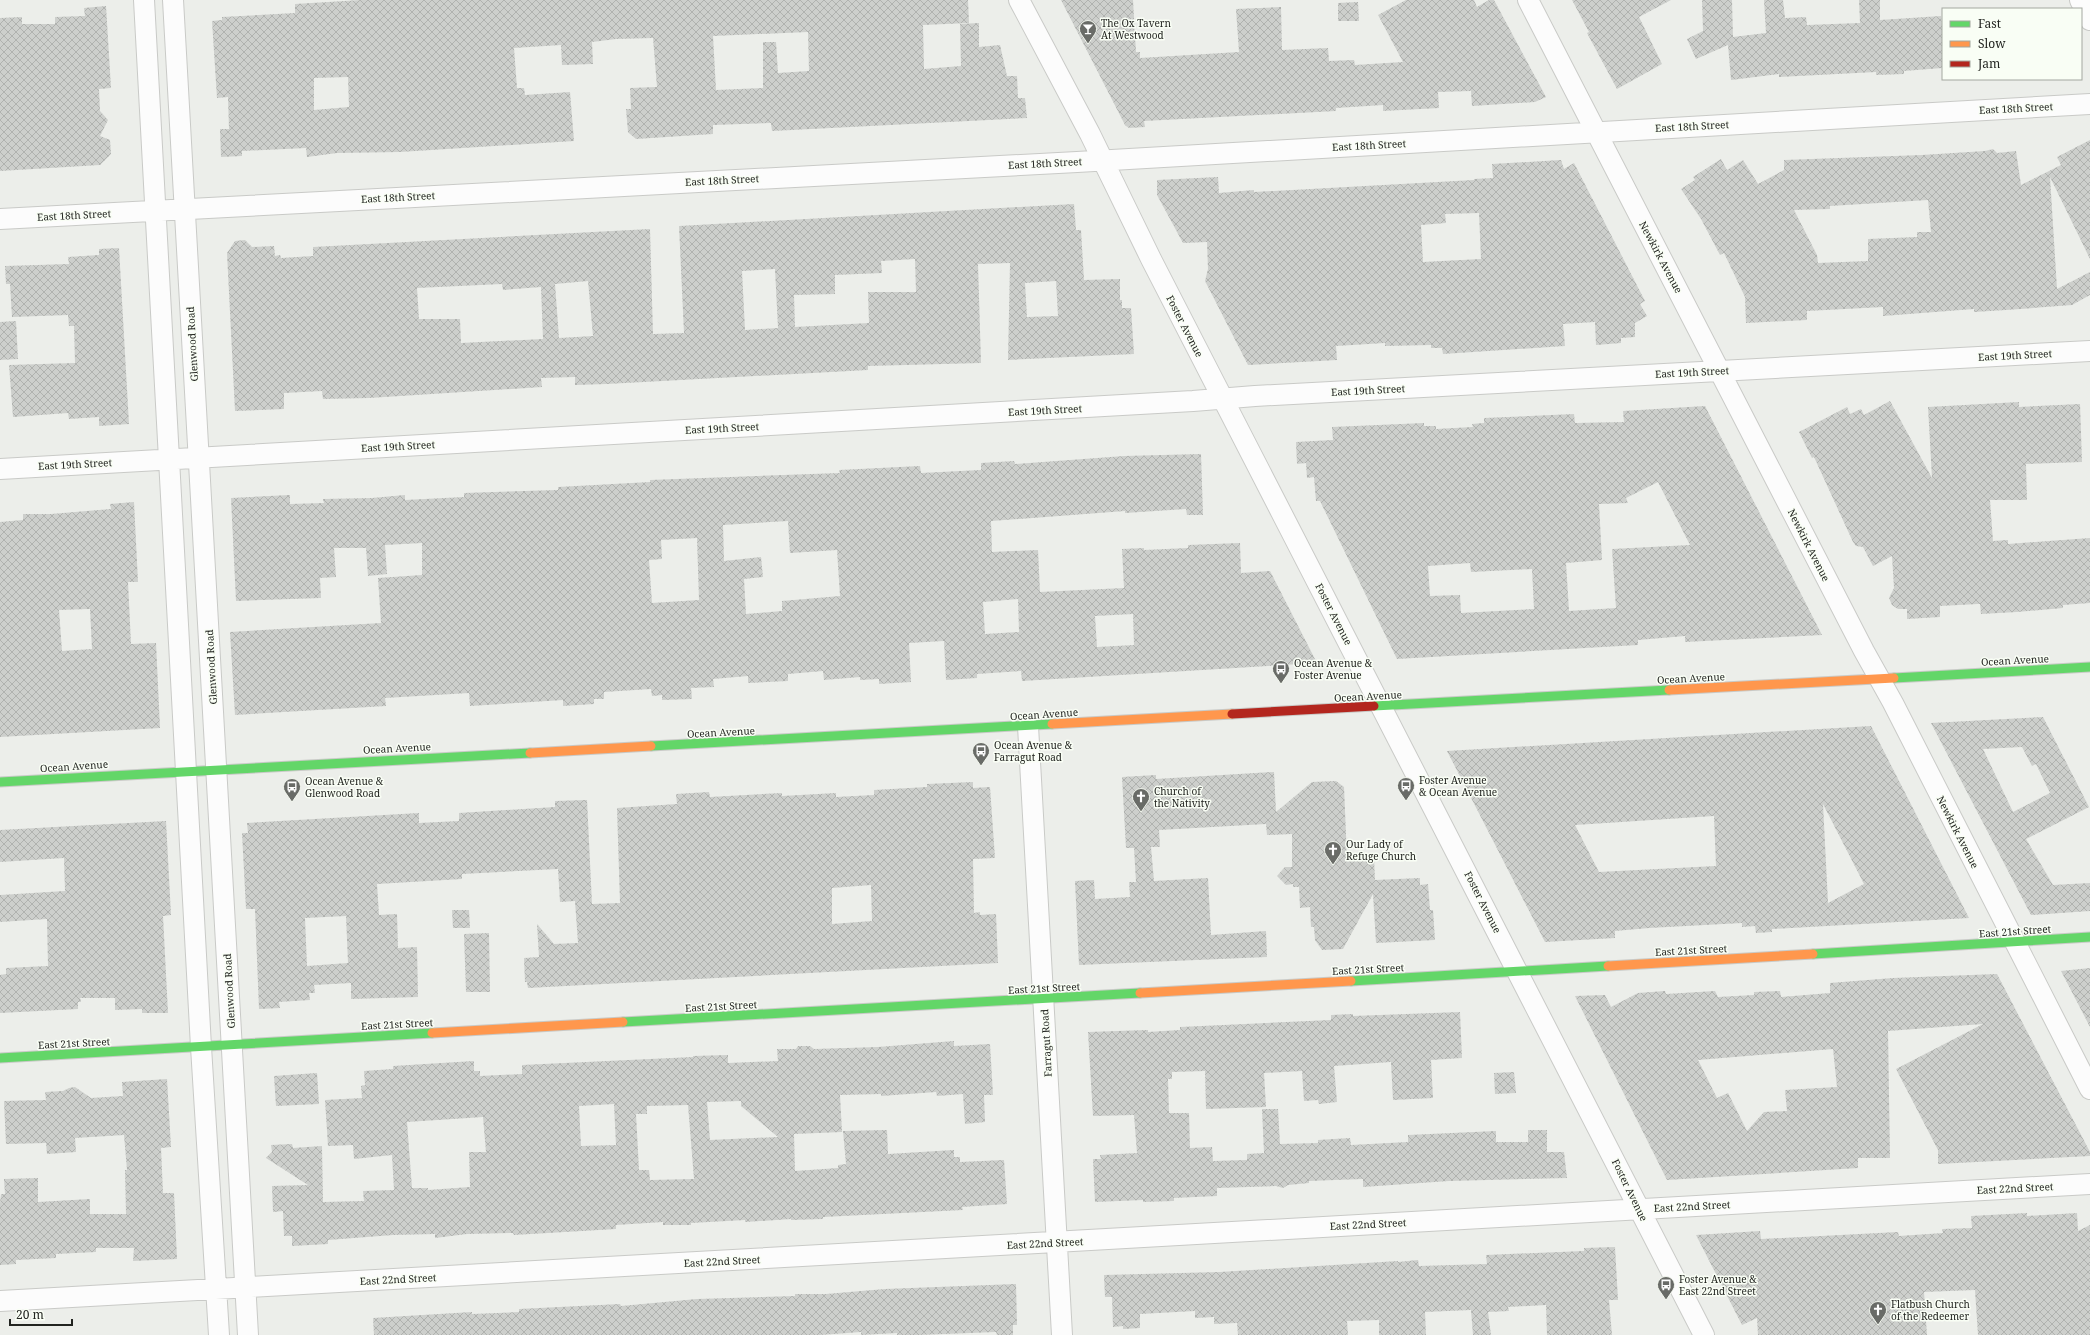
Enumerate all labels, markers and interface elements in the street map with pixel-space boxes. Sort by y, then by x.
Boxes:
legend [1942,8,2082,80]
text: Fast [1978,15,2001,32]
place label: The Ox Tavern At Westwood [1101,16,1172,42]
bar icon: The Ox Tavern At Westwood [1078,19,1098,44]
text: Slow [1978,35,2006,52]
text: Jam [1977,55,2000,72]
street label: East 18th Street [1979,99,2054,117]
street label: East 18th Street [1655,117,1730,135]
street label: East 18th Street [1332,136,1407,154]
street label: East 18th Street [1008,154,1083,172]
street label: East 18th Street [685,171,760,189]
street label: East 18th Street [361,188,436,206]
street label: East 18th Street [37,206,112,224]
street label: Newkirk Avenue [1636,219,1686,295]
street label: Foster Avenue [1163,293,1207,359]
street label: Glenwood Road [183,306,201,382]
street label: East 19th Street [1978,346,2053,364]
street label: East 19th Street [1655,363,1730,381]
street label: East 19th Street [1331,381,1406,399]
street label: East 19th Street [1008,401,1083,419]
street label: East 19th Street [685,419,760,437]
street label: East 19th Street [361,437,436,455]
street label: East 19th Street [38,455,113,473]
street label: Newkirk Avenue [1785,506,1833,584]
street label: Foster Avenue [1312,581,1356,647]
street label: Glenwood Road [202,629,220,705]
street label: Ocean Avenue [1981,651,2049,669]
place label: Ocean Avenue & Foster Avenue [1294,656,1373,682]
bus stop icon: Ocean Avenue & Foster Avenue [1271,659,1291,684]
street label: Ocean Avenue [1657,669,1725,687]
street label: Ocean Avenue [1334,687,1402,705]
street label: Ocean Avenue [1010,705,1078,723]
street label: Ocean Avenue [687,723,755,741]
place label: Ocean Avenue & Farragut Road [994,738,1073,764]
street label: Ocean Avenue [363,739,431,757]
bus stop icon: Ocean Avenue & Farragut Road [971,741,991,766]
street label: Ocean Avenue [40,757,108,775]
place label: Foster Avenue & Ocean Avenue [1419,773,1497,799]
place label: Ocean Avenue & Glenwood Road [305,774,384,800]
bus stop icon: Foster Avenue & Ocean Avenue [1396,776,1416,801]
bus stop icon: Ocean Avenue & Glenwood Road [282,777,302,802]
place label: Church of the Nativity [1154,784,1210,810]
church icon: Church of the Nativity [1131,787,1151,812]
street label: Newkirk Avenue [1934,793,1982,871]
place label: Our Lady of Refuge Church [1346,837,1417,863]
church icon: Our Lady of Refuge Church [1323,840,1343,865]
street label: Foster Avenue [1461,869,1505,935]
street label: East 21st Street [1978,921,2052,941]
street label: East 21st Street [1655,941,1728,959]
street label: Glenwood Road [220,953,238,1029]
street label: East 21st Street [1332,960,1405,978]
street label: East 21st Street [1008,979,1081,997]
street label: East 21st Street [685,997,758,1015]
street label: Farragut Road [1037,1009,1055,1077]
street label: East 21st Street [361,1015,434,1033]
street label: East 21st Street [38,1034,111,1052]
street label: Foster Avenue [1609,1157,1651,1223]
street label: East 22nd Street [1976,1179,2054,1197]
street label: East 22nd Street [1653,1197,1731,1215]
street label: East 22nd Street [1329,1215,1407,1233]
street label: East 22nd Street [1006,1234,1084,1252]
street label: East 22nd Street [683,1252,761,1270]
street label: East 22nd Street [359,1270,437,1288]
place label: Foster Avenue & East 22nd Street [1679,1272,1757,1298]
bus stop icon: Foster Avenue & East 22nd Street [1656,1275,1676,1300]
place label: Flatbush Church of the Redeemer [1891,1297,1971,1323]
church icon: Flatbush Church of the Redeemer [1868,1300,1888,1325]
scale bar [10,1301,72,1327]
text: 20 m [16,1306,44,1323]

